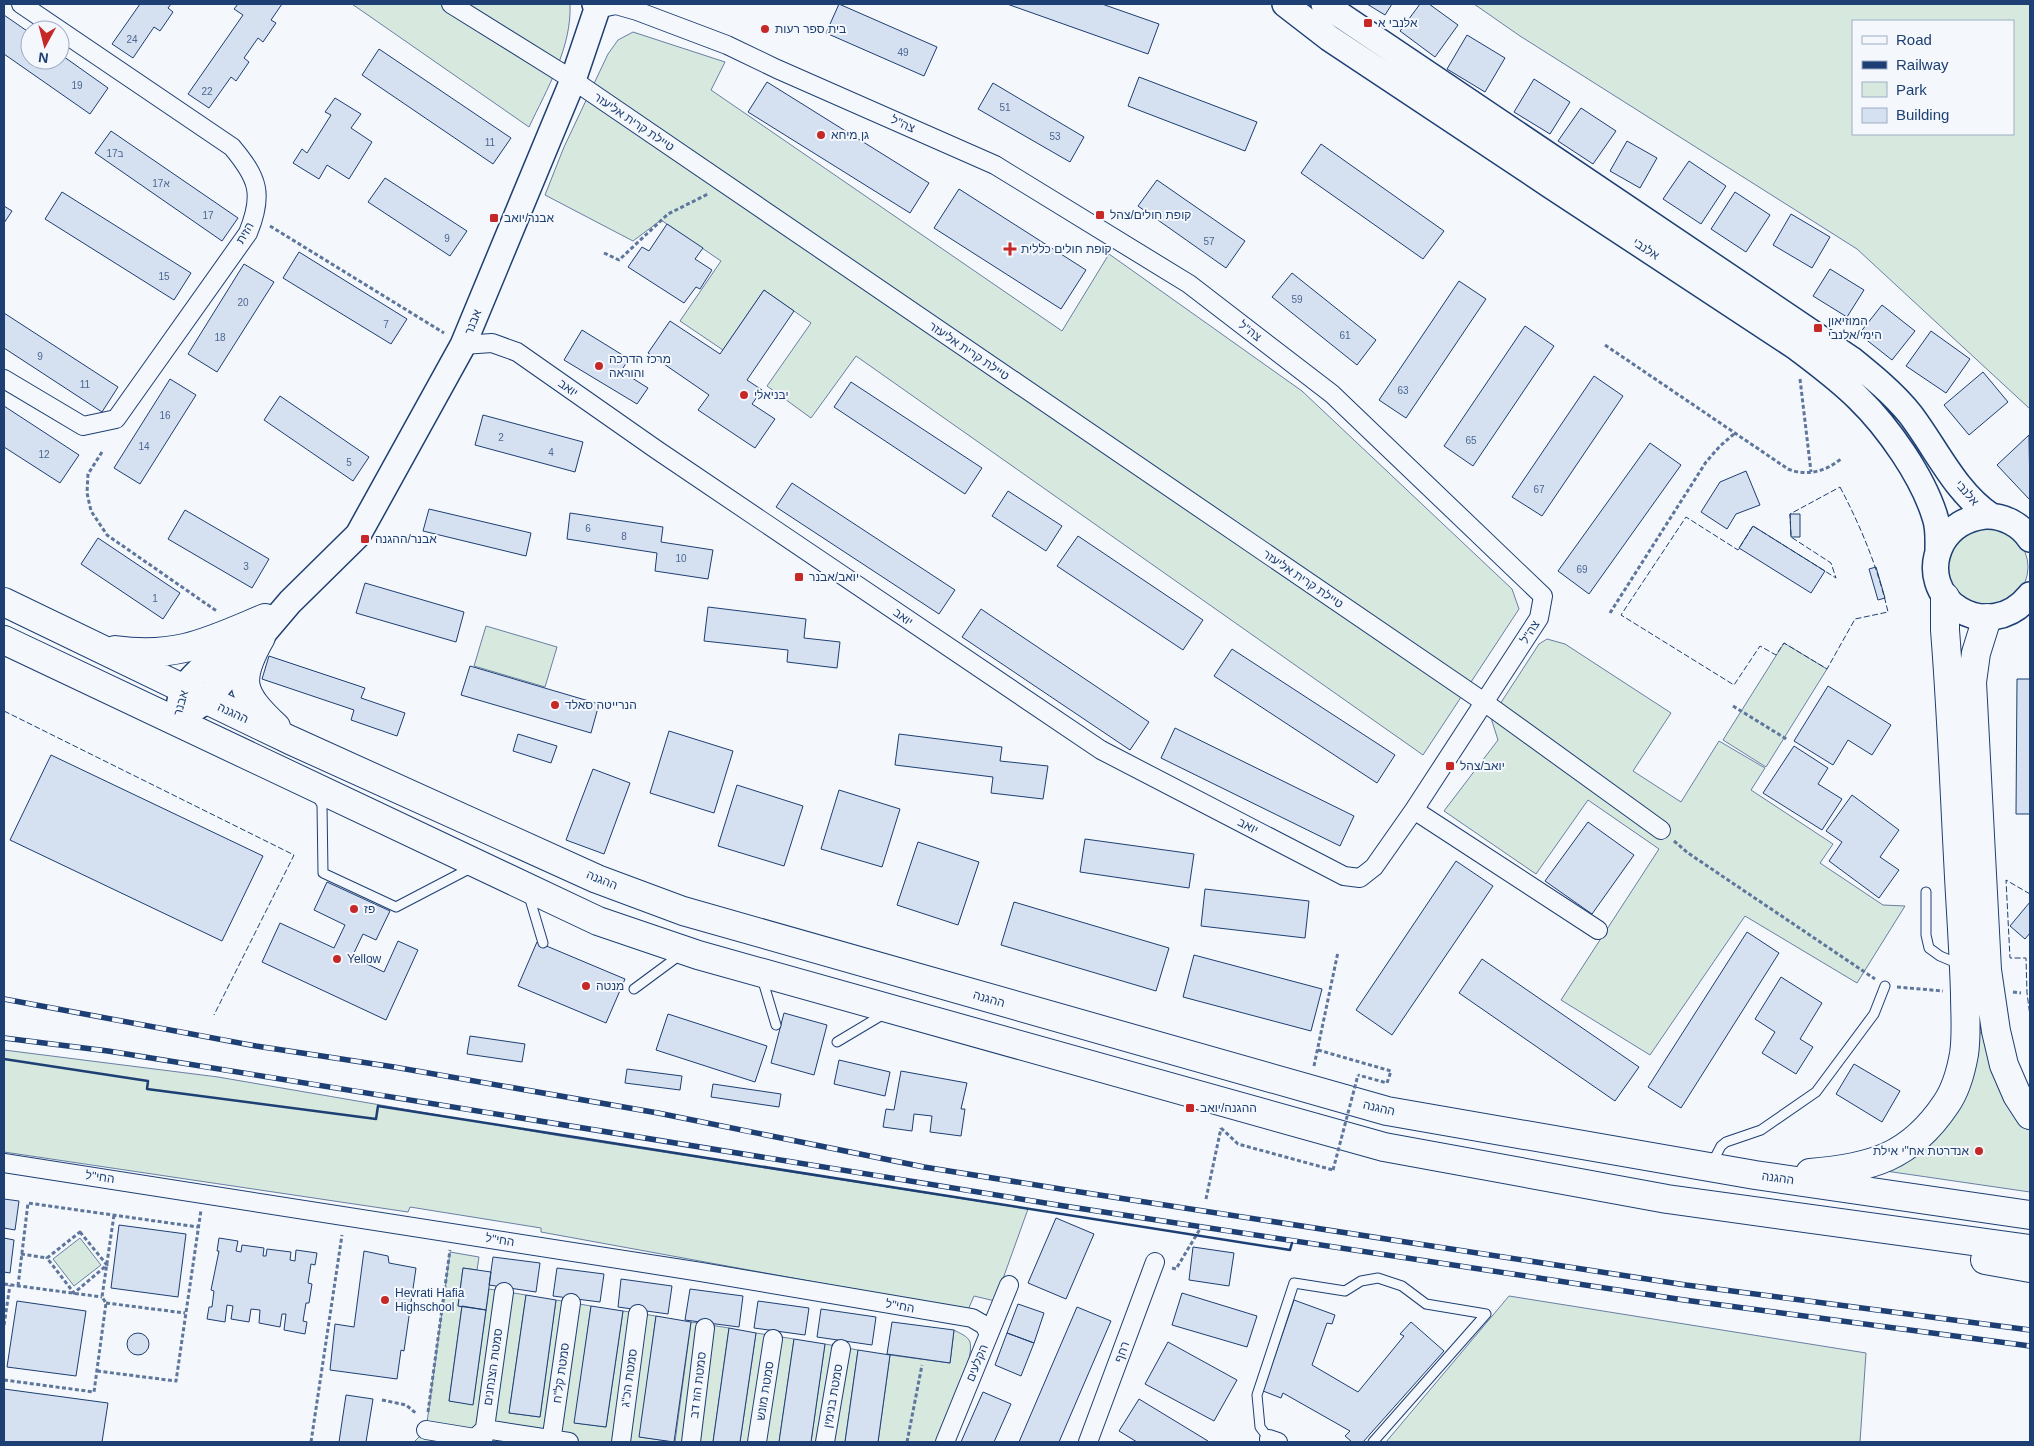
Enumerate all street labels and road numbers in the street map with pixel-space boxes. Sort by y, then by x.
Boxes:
street label: טיילת קרית אליעזר [591,90,677,154]
street label: צה"ל [889,113,918,136]
street label: הזית [233,220,257,246]
street label: אלנבי [1630,235,1662,263]
street label: אבנר [462,307,484,337]
street label: צה"ל [1236,318,1264,344]
street label: טיילת קרית אליעזר [926,319,1012,383]
street label: יואב [555,376,581,400]
street label: אלנבי [1952,478,1982,509]
street label: טיילת קרית אליעזר [1260,547,1346,611]
street label: יואב [890,605,916,629]
street label: צה"ל [1518,617,1543,646]
street label: אבנר [171,688,191,717]
street label: ההגנה [215,700,251,726]
street label: יואב [1235,815,1261,837]
street label: ההגנה [584,867,620,893]
street label: ההגנה [971,988,1007,1010]
street label: ההגנה [1362,1098,1396,1118]
street label: החי"ל [85,1168,115,1186]
street label: ההגנה [1761,1169,1795,1187]
street label: החי"ל [484,1231,516,1249]
street label: החי"ל [884,1297,916,1315]
street label: סמטת הצנחנים [481,1327,505,1407]
street label: רחף [1112,1340,1132,1364]
street label: סמטת קל"ח [550,1342,572,1404]
street label: הקלעים [963,1342,991,1384]
street label: סמטת הכ"ג [618,1348,640,1408]
street label: סמטת הוז דב [687,1351,709,1419]
street label: סמטת מונש [753,1360,777,1422]
street label: סמטת בנימין [820,1363,846,1429]

